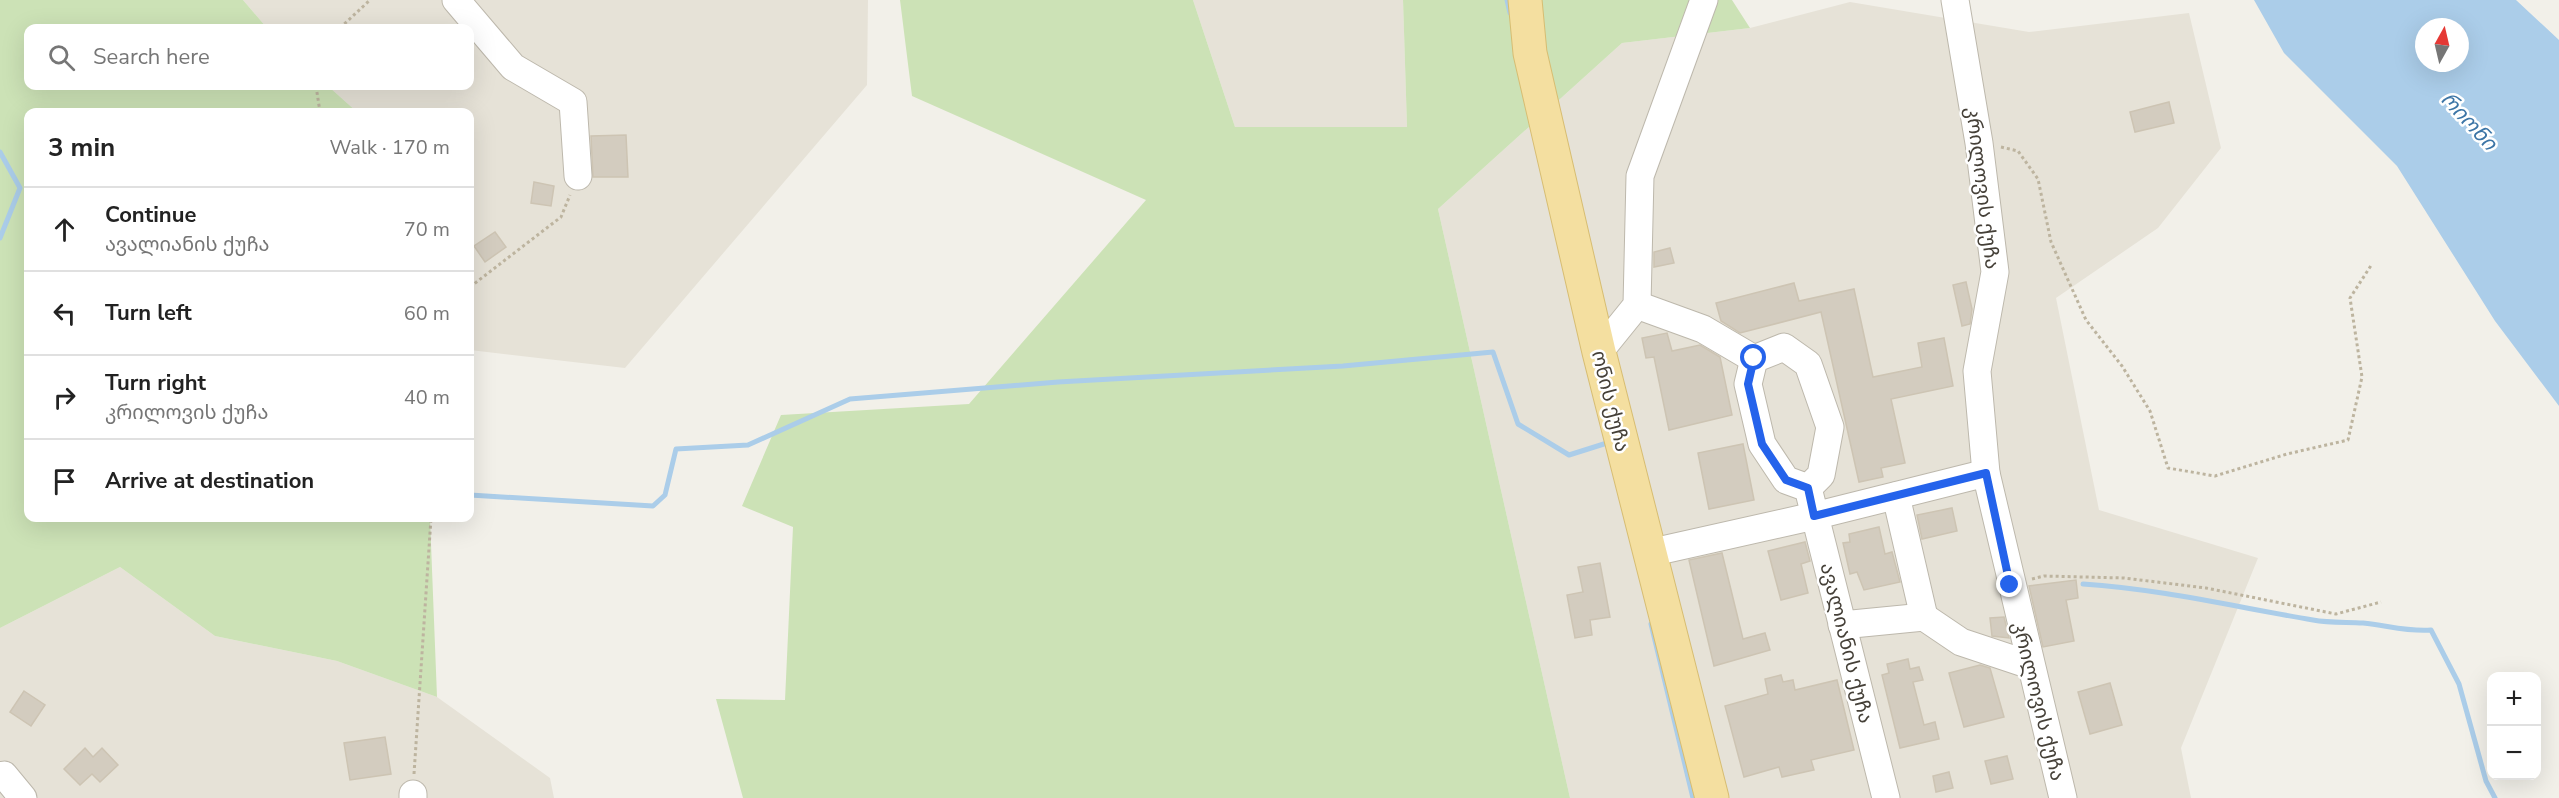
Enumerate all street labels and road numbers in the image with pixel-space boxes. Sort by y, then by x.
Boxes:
street label: კრილოვის ქუჩა [1959,105,2006,271]
street label: ონის ქუჩა [1585,348,1636,455]
street label: ავალიანის ქუჩა [1814,560,1880,726]
street label: კრილოვის ქუჩა [2006,619,2071,784]

